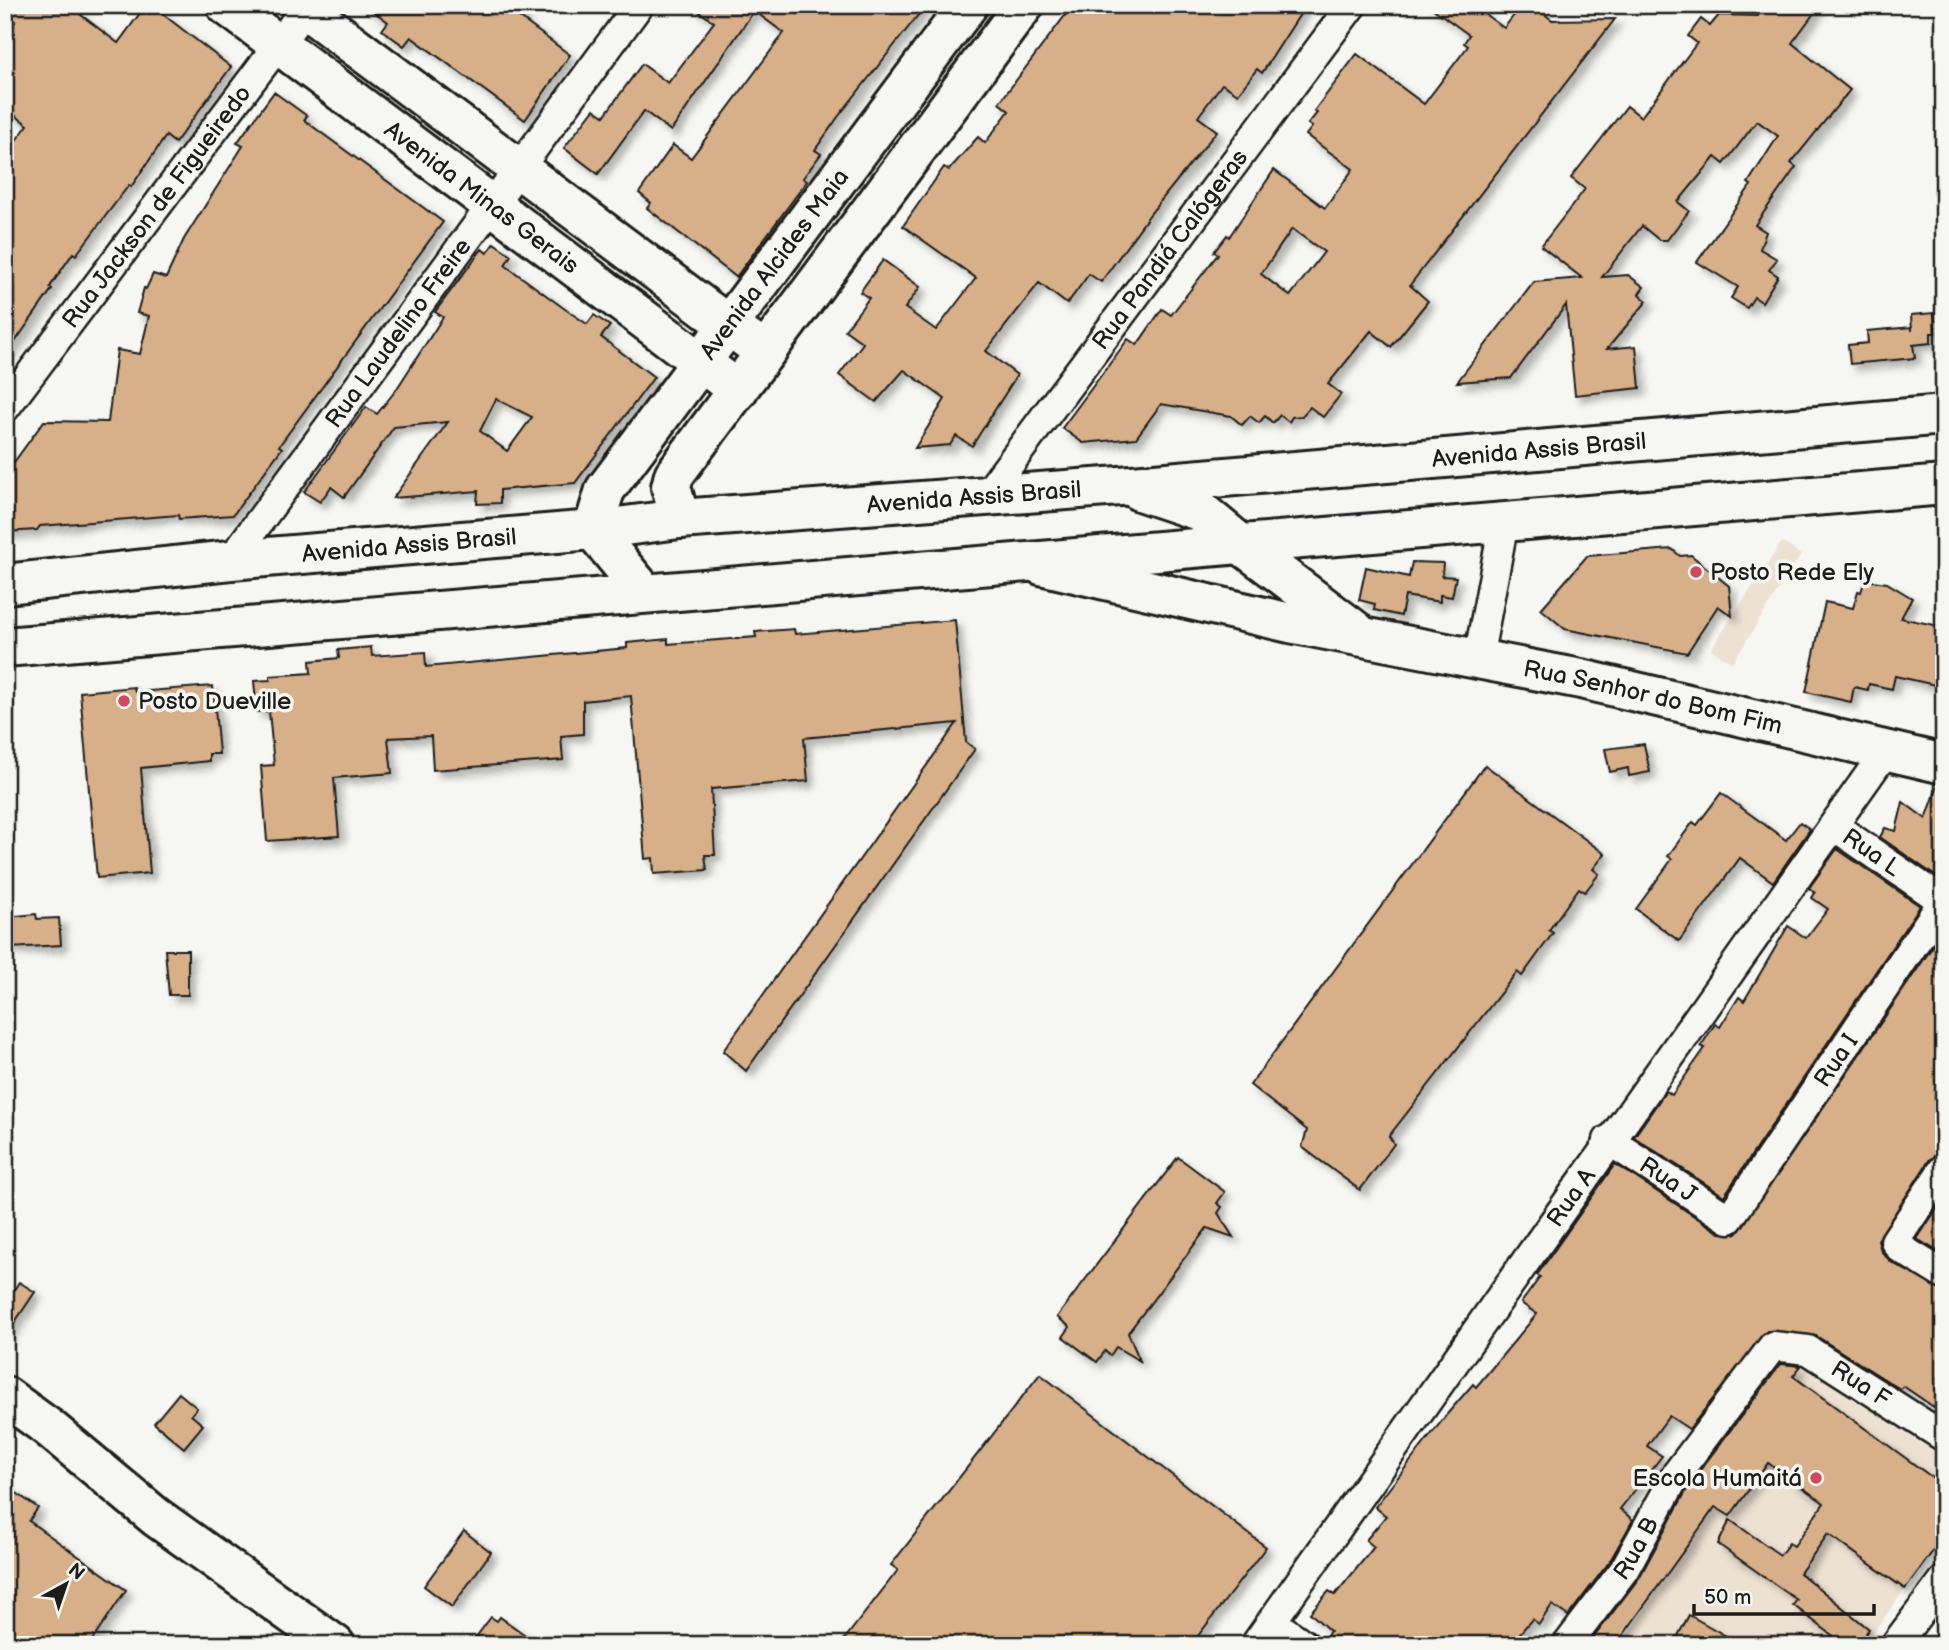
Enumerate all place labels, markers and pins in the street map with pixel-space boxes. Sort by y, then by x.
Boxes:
place label: Posto Rede Ely [1710,558,1874,587]
marker: Posto Rede Ely [1688,564,1704,580]
place label: Posto Dueville [138,687,291,716]
marker: Posto Dueville [116,693,132,709]
place label: Escola Humaitá [1632,1464,1802,1493]
marker: Escola Humaitá [1808,1470,1824,1486]

